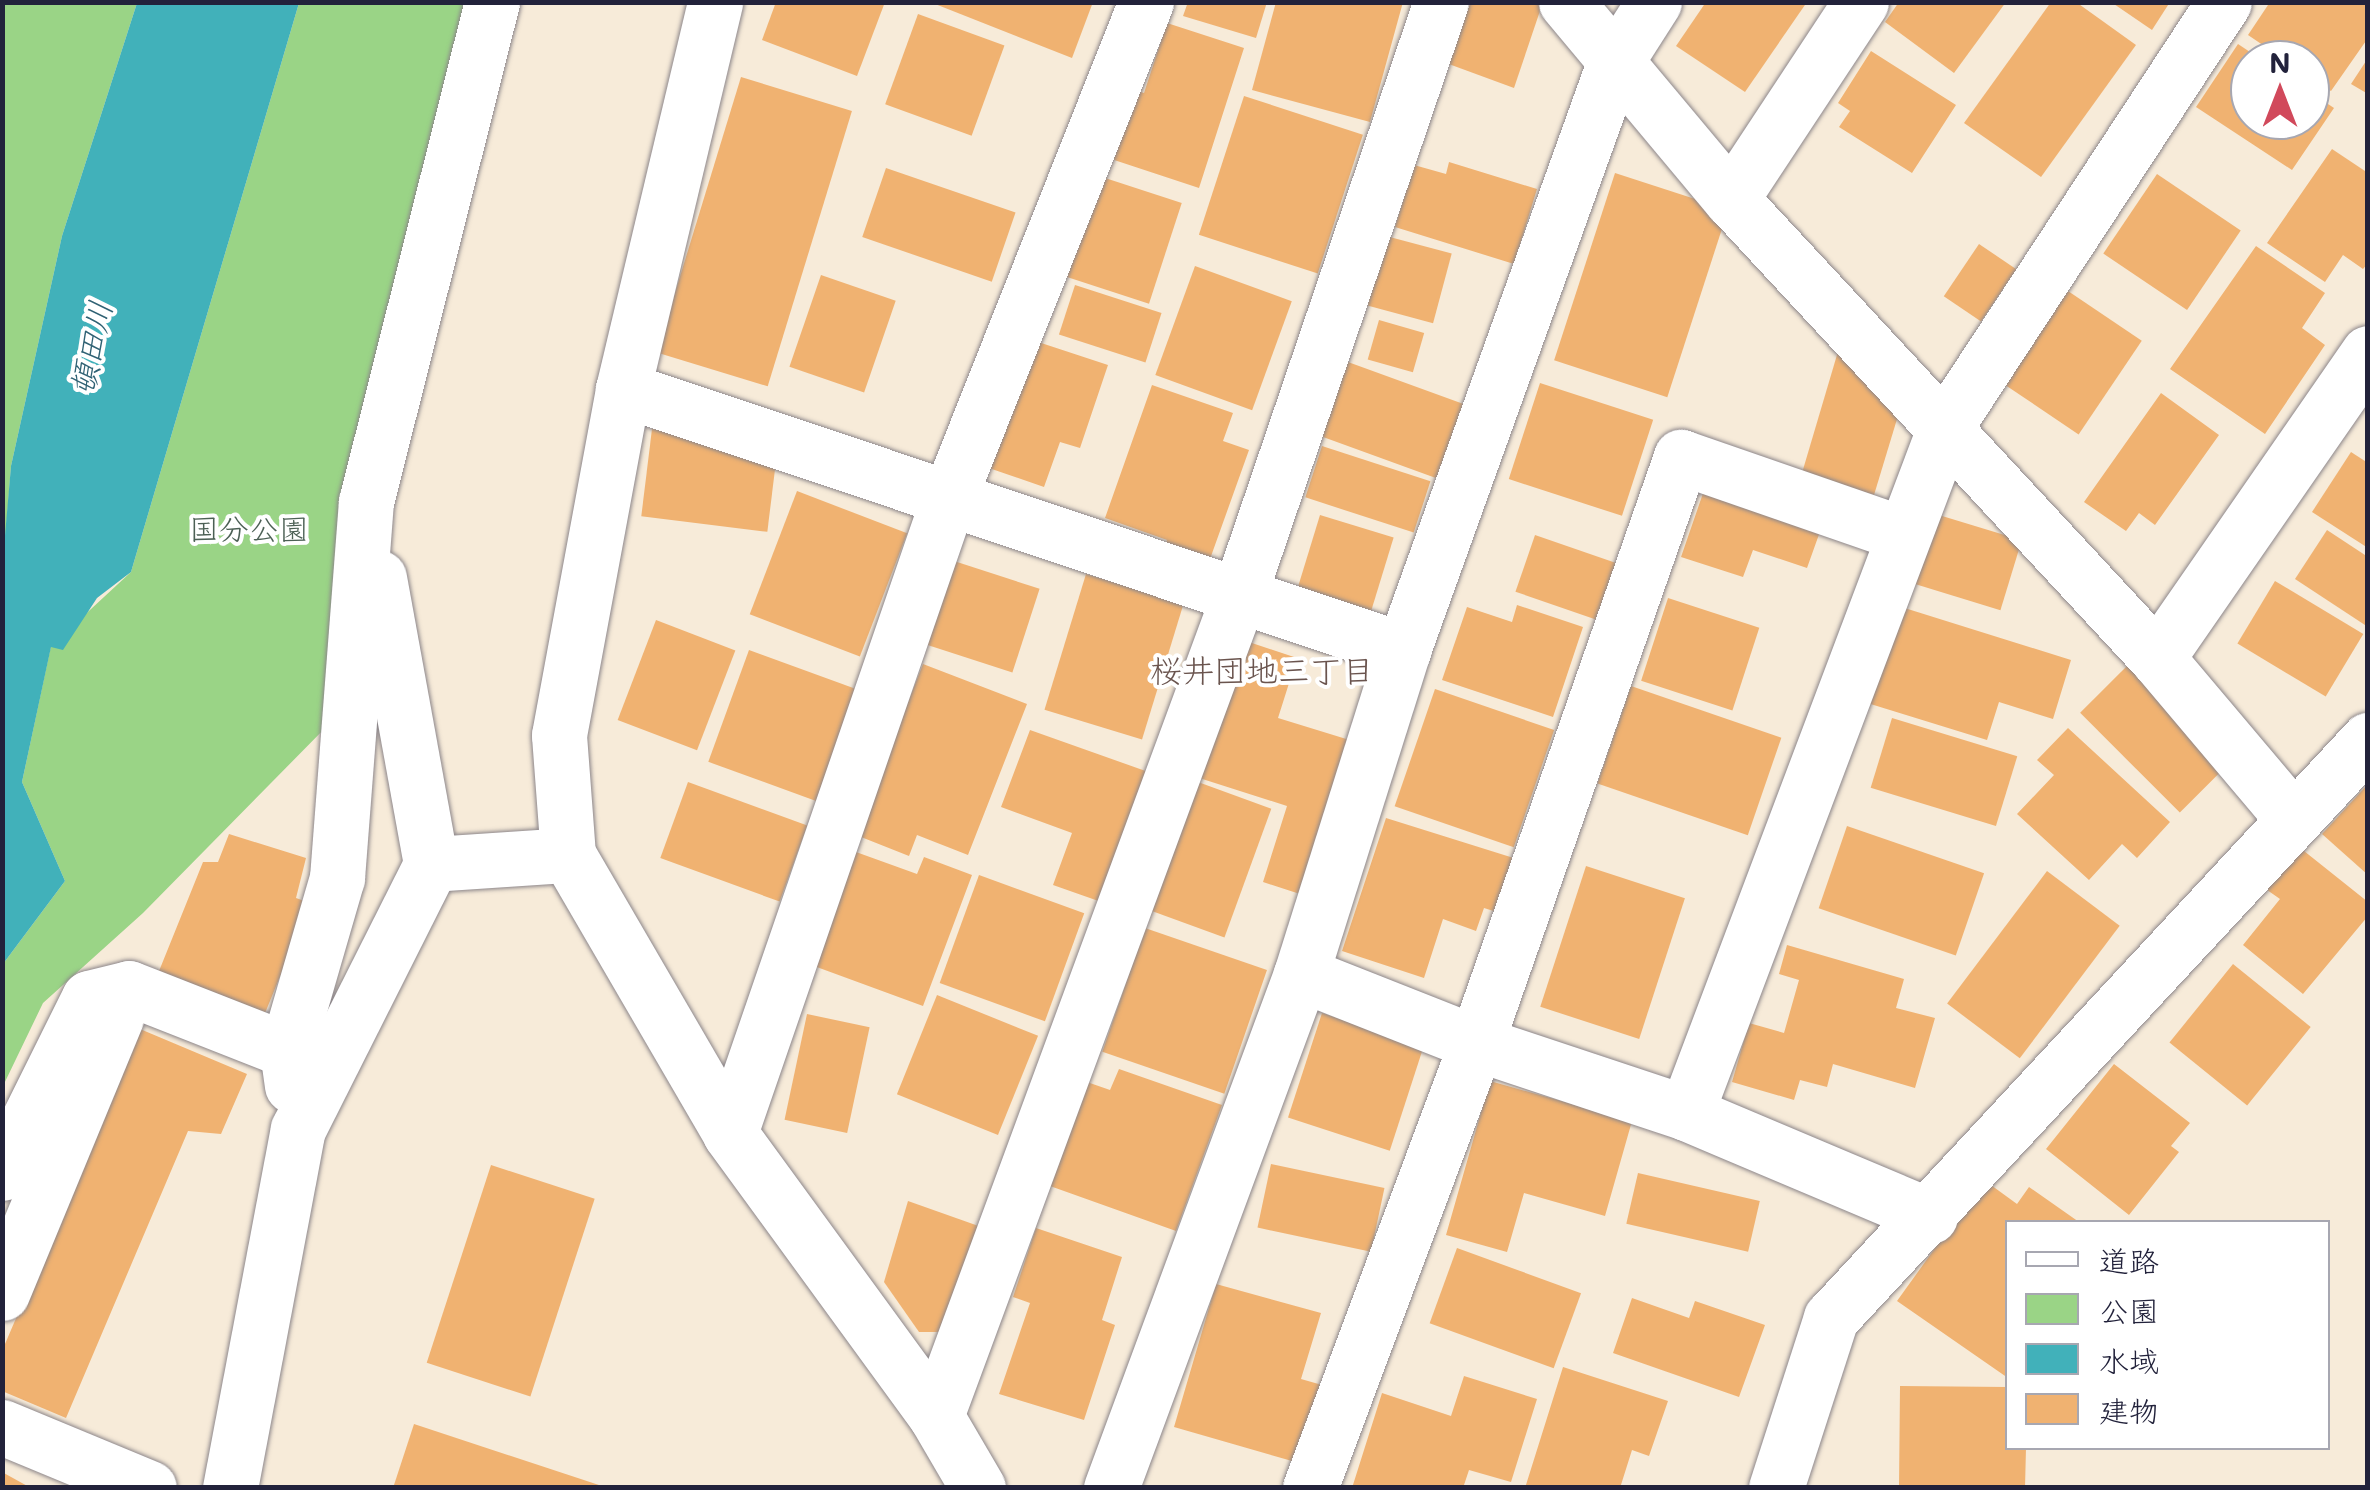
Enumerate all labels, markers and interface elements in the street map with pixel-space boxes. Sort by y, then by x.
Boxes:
north arrow [2230,40,2330,140]
text: N [2269,44,2291,80]
water label: 頓田川 [61,297,119,399]
park label: 国分公園 [189,510,309,546]
district label: 桜井団地三丁目 [1150,650,1374,688]
legend [2005,1220,2330,1450]
text: 道路 [2099,1240,2159,1280]
text: 公園 [2099,1290,2159,1330]
text: 水域 [2099,1340,2159,1380]
text: 建物 [2099,1390,2159,1430]

